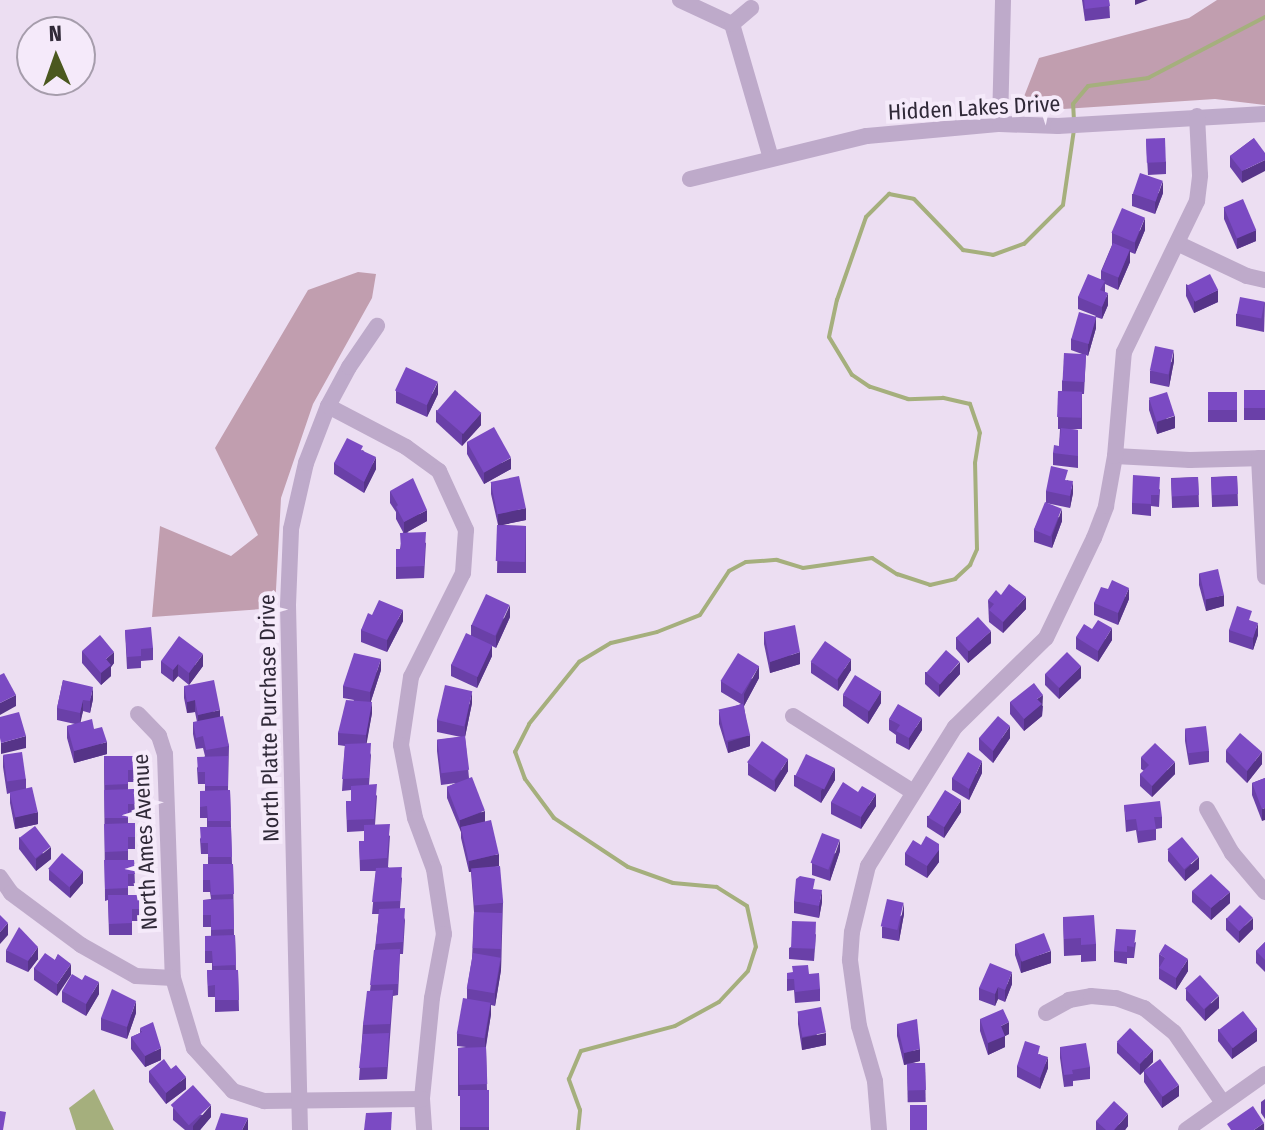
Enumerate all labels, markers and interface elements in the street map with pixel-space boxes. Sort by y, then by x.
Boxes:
north arrow [16,16,96,96]
text: N [48,20,62,47]
street label: Hidden Lakes Drive [887,90,1061,126]
street label: North Platte Purchase Drive [254,594,284,842]
street label: North Ames Avenue [127,753,163,931]

